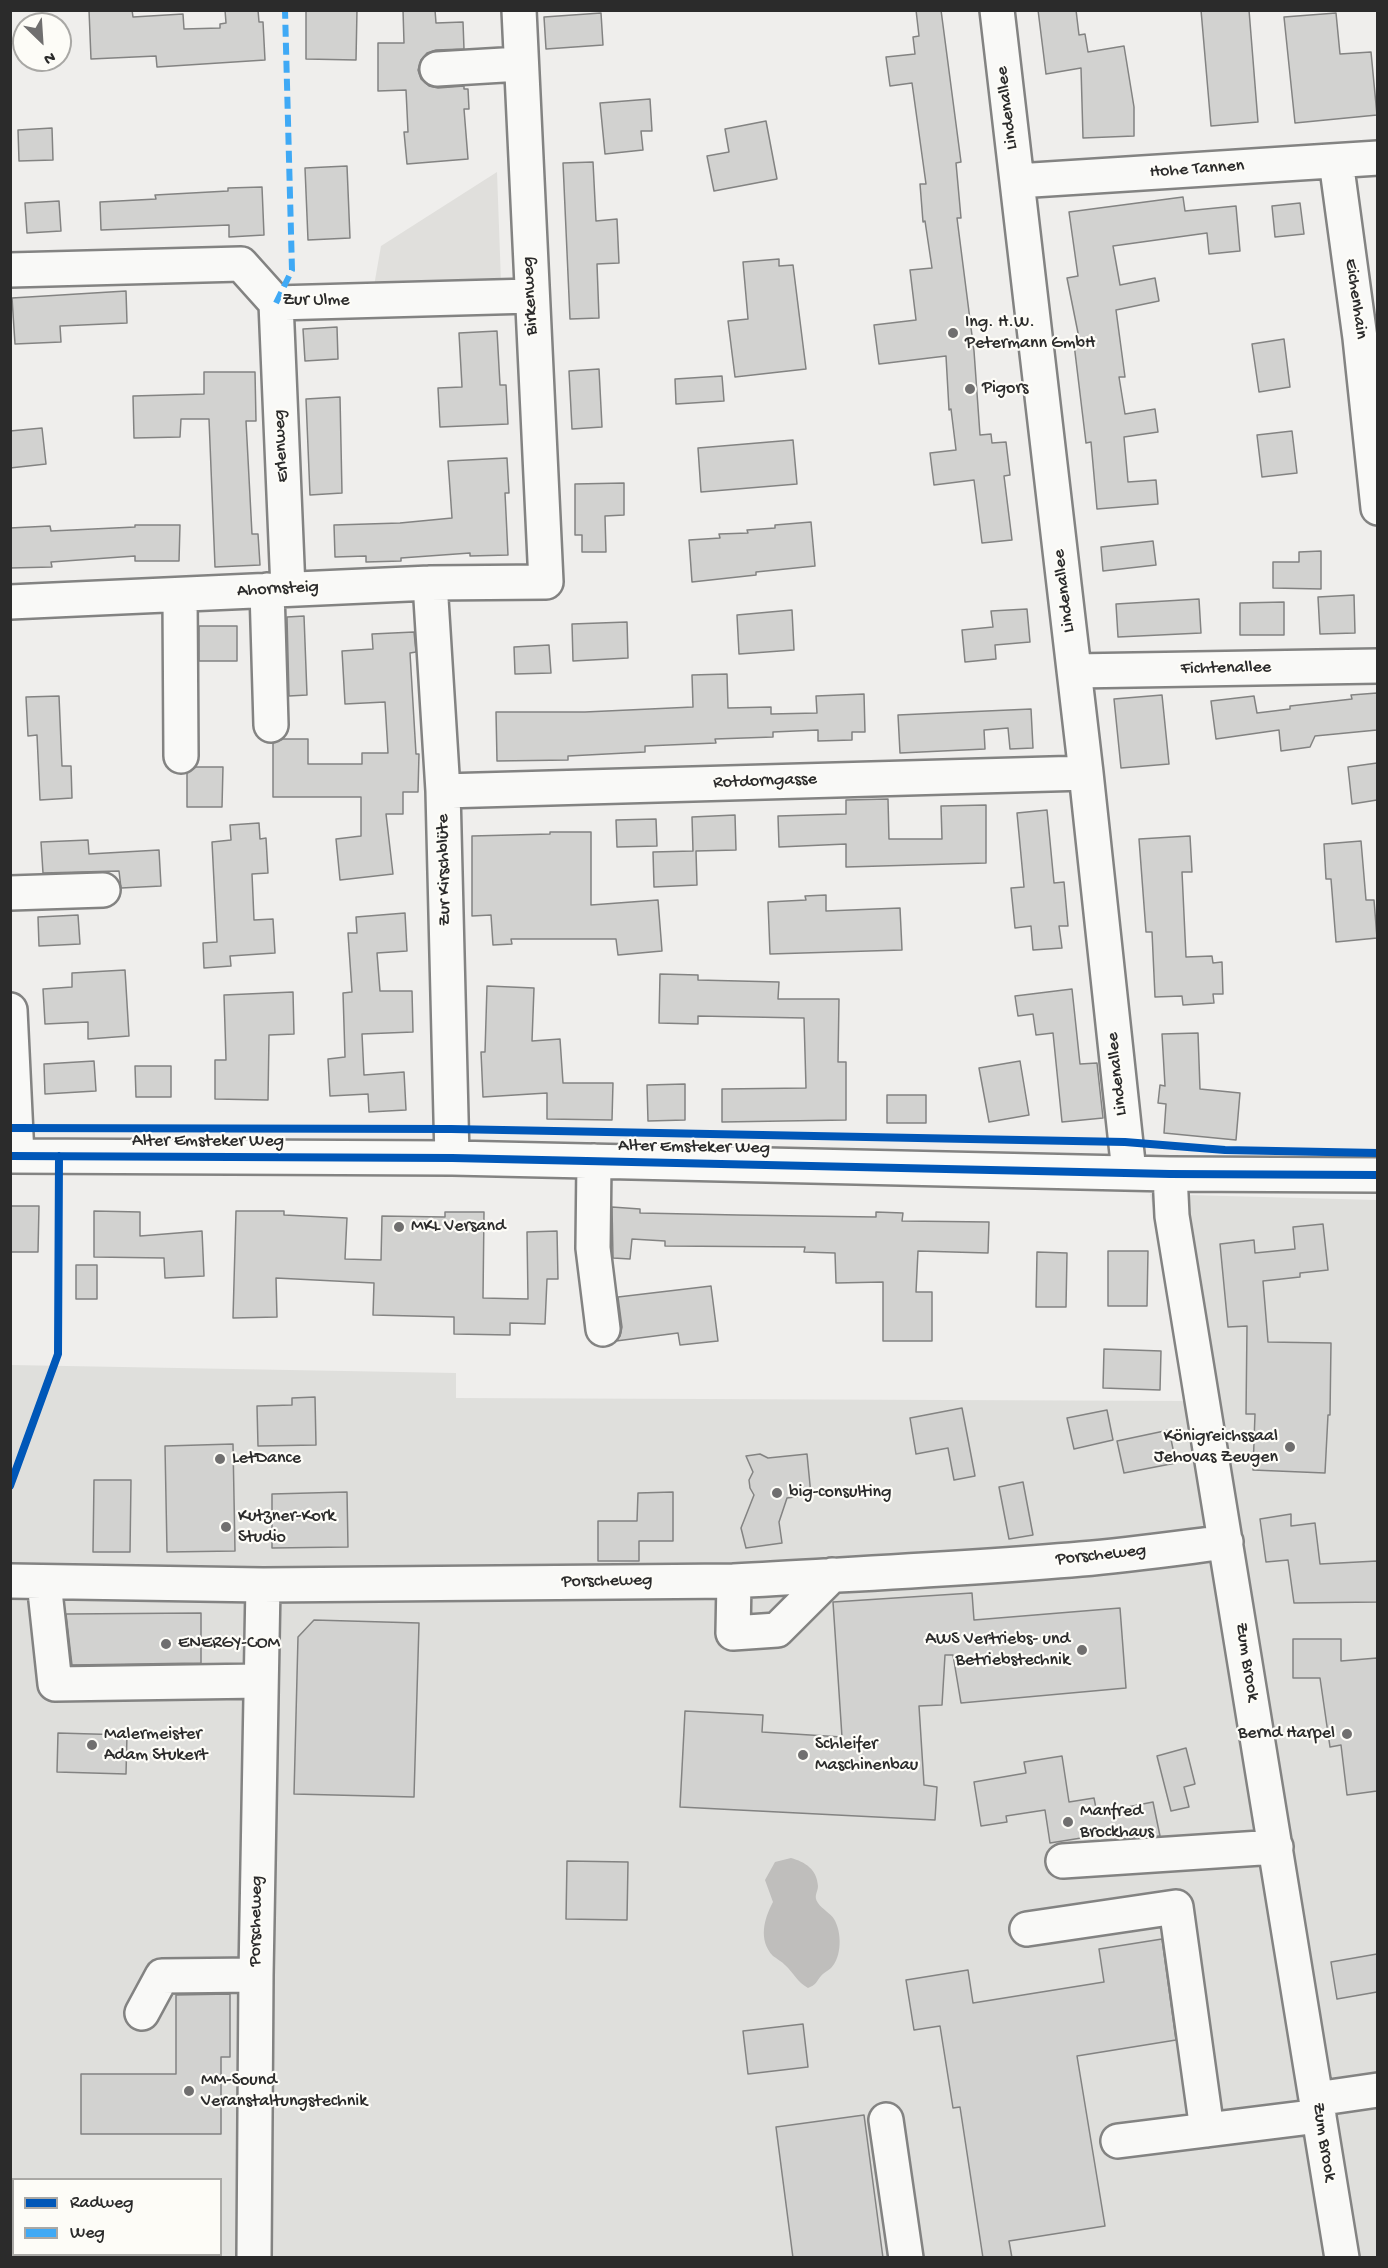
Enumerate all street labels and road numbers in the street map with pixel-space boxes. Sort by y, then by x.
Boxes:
street label: Lindenallee [992,65,1024,151]
street label: Hohe Tannen [1149,156,1245,184]
street label: Birkenweg [518,256,544,336]
street label: Eichenhain [1339,257,1371,341]
street label: Zur Ulme [282,290,350,312]
street label: Erlenweg [269,409,295,483]
street label: Lindenallee [1049,548,1081,634]
street label: Ahornsteig [237,577,319,603]
street label: Fichtenallee [1181,657,1271,681]
street label: Rotdorngasse [713,769,817,795]
street label: Zur Kirschblüte [433,814,457,926]
street label: Lindenallee [1103,1031,1133,1117]
street label: Alter Emsteker Weg [132,1131,284,1153]
street label: Alter Emsteker Weg [618,1136,770,1160]
street label: Porscheweg [1055,1541,1147,1571]
street label: Porscheweg [561,1570,653,1594]
street label: Zum Brook [1229,1621,1263,1703]
street label: Porscheweg [245,1875,269,1967]
street label: Zum Brook [1306,2101,1340,2183]

